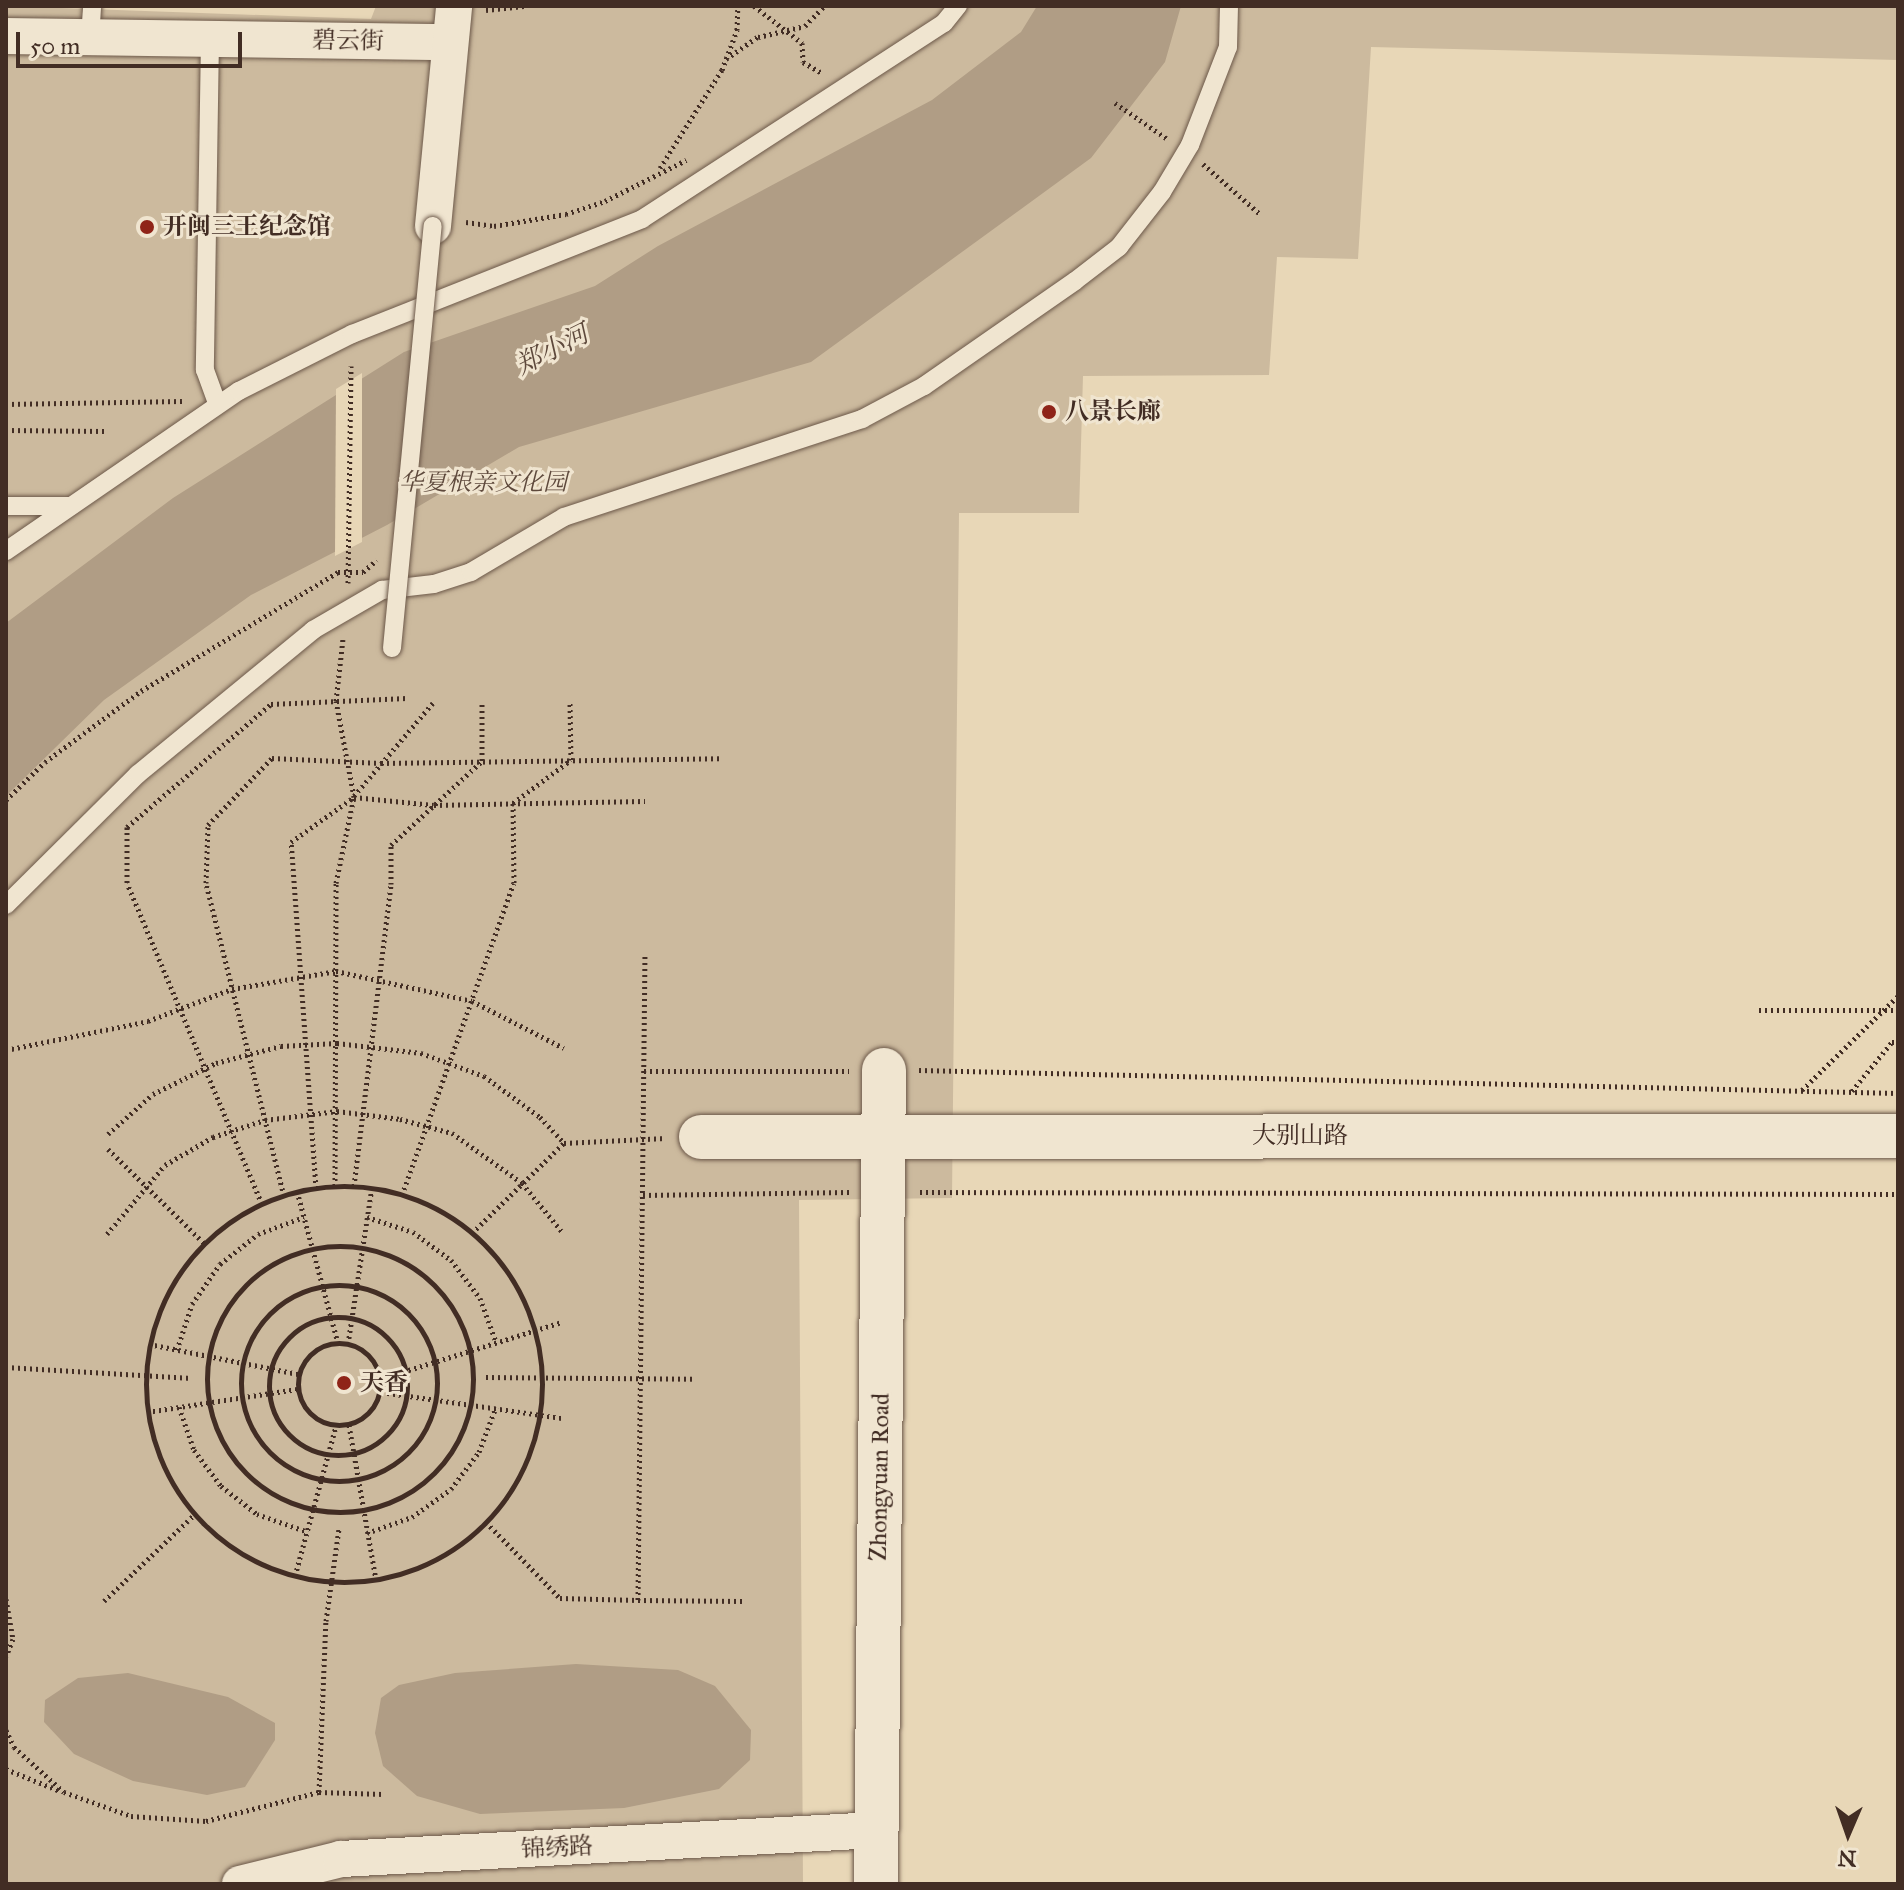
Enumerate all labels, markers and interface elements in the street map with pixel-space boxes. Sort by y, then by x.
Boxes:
scale bar [20,16,246,66]
street label: 碧云街 [312,26,384,56]
text: 50 m [30,31,80,61]
place label: 开闽三王纪念馆 [163,213,331,241]
marker: 开闽三王纪念馆 [138,218,156,236]
water label: 郑小河 [510,318,594,382]
place label: 八景长廊 [1065,398,1161,426]
marker: 八景长廊 [1040,403,1058,421]
park label: 华夏根亲文化园 [399,469,567,497]
street label: 大别山路 [1252,1122,1348,1150]
place label: 天香 [360,1369,408,1397]
marker: 天香 [335,1374,353,1392]
street label: Zhongyuan Road [864,1393,896,1561]
north arrow [1808,1794,1888,1874]
street label: 锦绣路 [520,1832,594,1864]
text: N [1837,1845,1857,1872]

